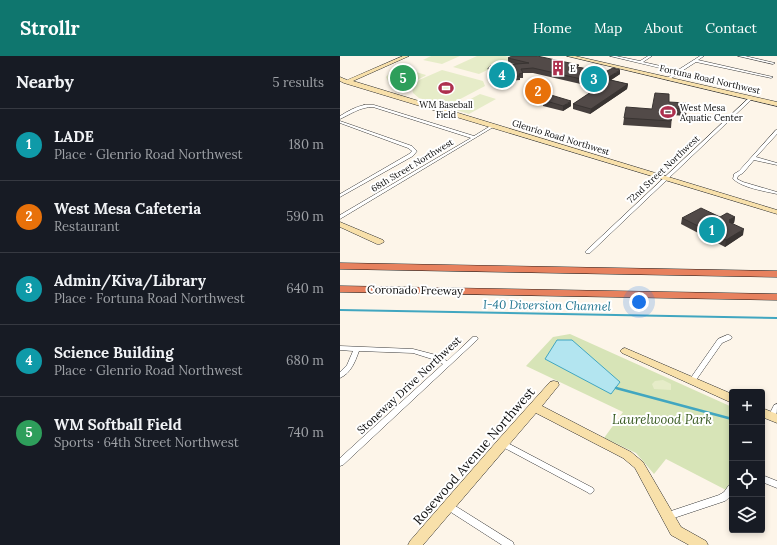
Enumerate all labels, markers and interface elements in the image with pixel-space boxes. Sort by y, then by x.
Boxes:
text: Strollr [20,16,80,40]
text: Home [533,19,572,37]
text: Map [594,19,622,37]
text: About [644,19,683,37]
text: Contact [705,19,757,37]
building icon: E [549,59,567,77]
pin: 4 [489,60,515,90]
street label: Fortuna Road Northwest [659,62,762,96]
pin: 5 [390,63,416,93]
place label: E [570,63,576,74]
pin: 3 [581,64,607,94]
text: Nearby [16,71,74,93]
text: 5 results [273,74,324,91]
pin: 2 [525,76,551,106]
sports icon: WM Baseball Field [437,79,455,97]
place label: WM Baseball Field [419,99,473,120]
place label: West Mesa Aquatic Center [679,102,743,123]
sports icon: West Mesa Aquatic Center [659,103,677,121]
street label: Glenrio Road Northwest [511,117,612,157]
text: LADE [54,127,94,146]
street label: 72nd Street Northwest [625,132,702,205]
text: 1 [26,136,32,153]
text: 180 m [289,136,324,153]
street label: 68th Street Northwest [369,136,455,194]
text: Place · Glenrio Road Northwest [54,146,243,163]
text: West Mesa Cafeteria [54,199,201,218]
text: 2 [26,208,32,225]
text: 590 m [286,208,324,225]
pin: 1 [699,215,725,245]
text: Restaurant [54,218,120,235]
text: Admin/Kiva/Library [54,271,206,290]
text: 3 [25,280,33,297]
text: 640 m [286,280,324,297]
street label: Coronado Freeway [367,282,463,298]
text: Place · Fortuna Road Northwest [54,290,245,307]
your location [629,292,649,312]
water label: I-40 Diversion Channel [483,296,612,314]
street label: Stoneway Drive Northwest [354,333,464,437]
text: Science Building [54,343,174,362]
text: 4 [25,352,33,369]
text: 680 m [286,352,324,369]
text: Place · Glenrio Road Northwest [54,362,243,379]
street label: Rosewood Avenue Northwest [409,384,539,528]
map controls [729,389,765,533]
button: + [729,389,765,425]
park label: Laurelwood Park [612,411,712,428]
text: WM Softball Field [54,415,182,434]
text: 5 [25,424,33,441]
text: 740 m [288,424,324,441]
button: − [729,425,765,461]
text: Sports · 64th Street Northwest [54,434,239,451]
button: locate [729,461,765,497]
button: layers [729,497,765,533]

